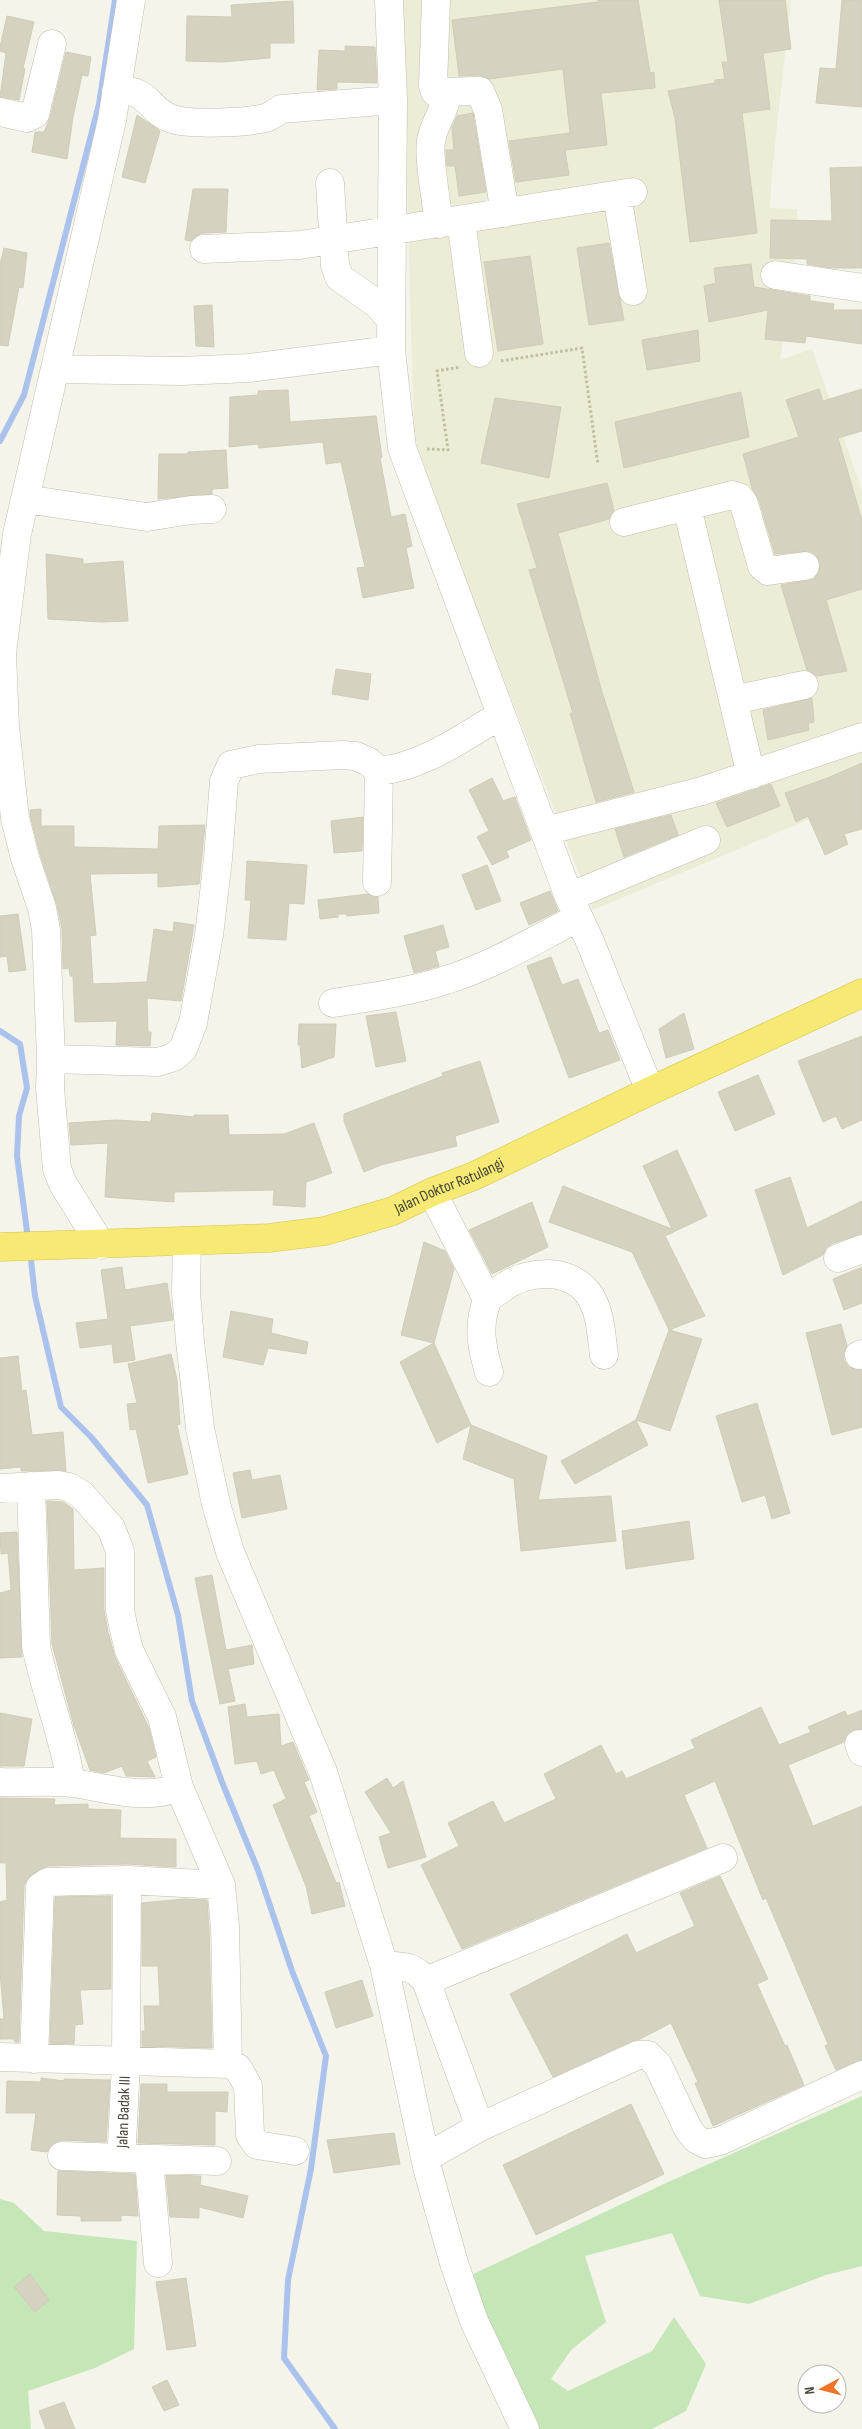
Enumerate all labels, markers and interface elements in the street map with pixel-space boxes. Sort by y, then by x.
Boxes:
street label: Jalan Doktor Ratulangi [390,1154,507,1219]
street label: Jalan Badak III [113,2075,135,2150]
north arrow [797,2364,847,2414]
text: N [801,2386,818,2395]

